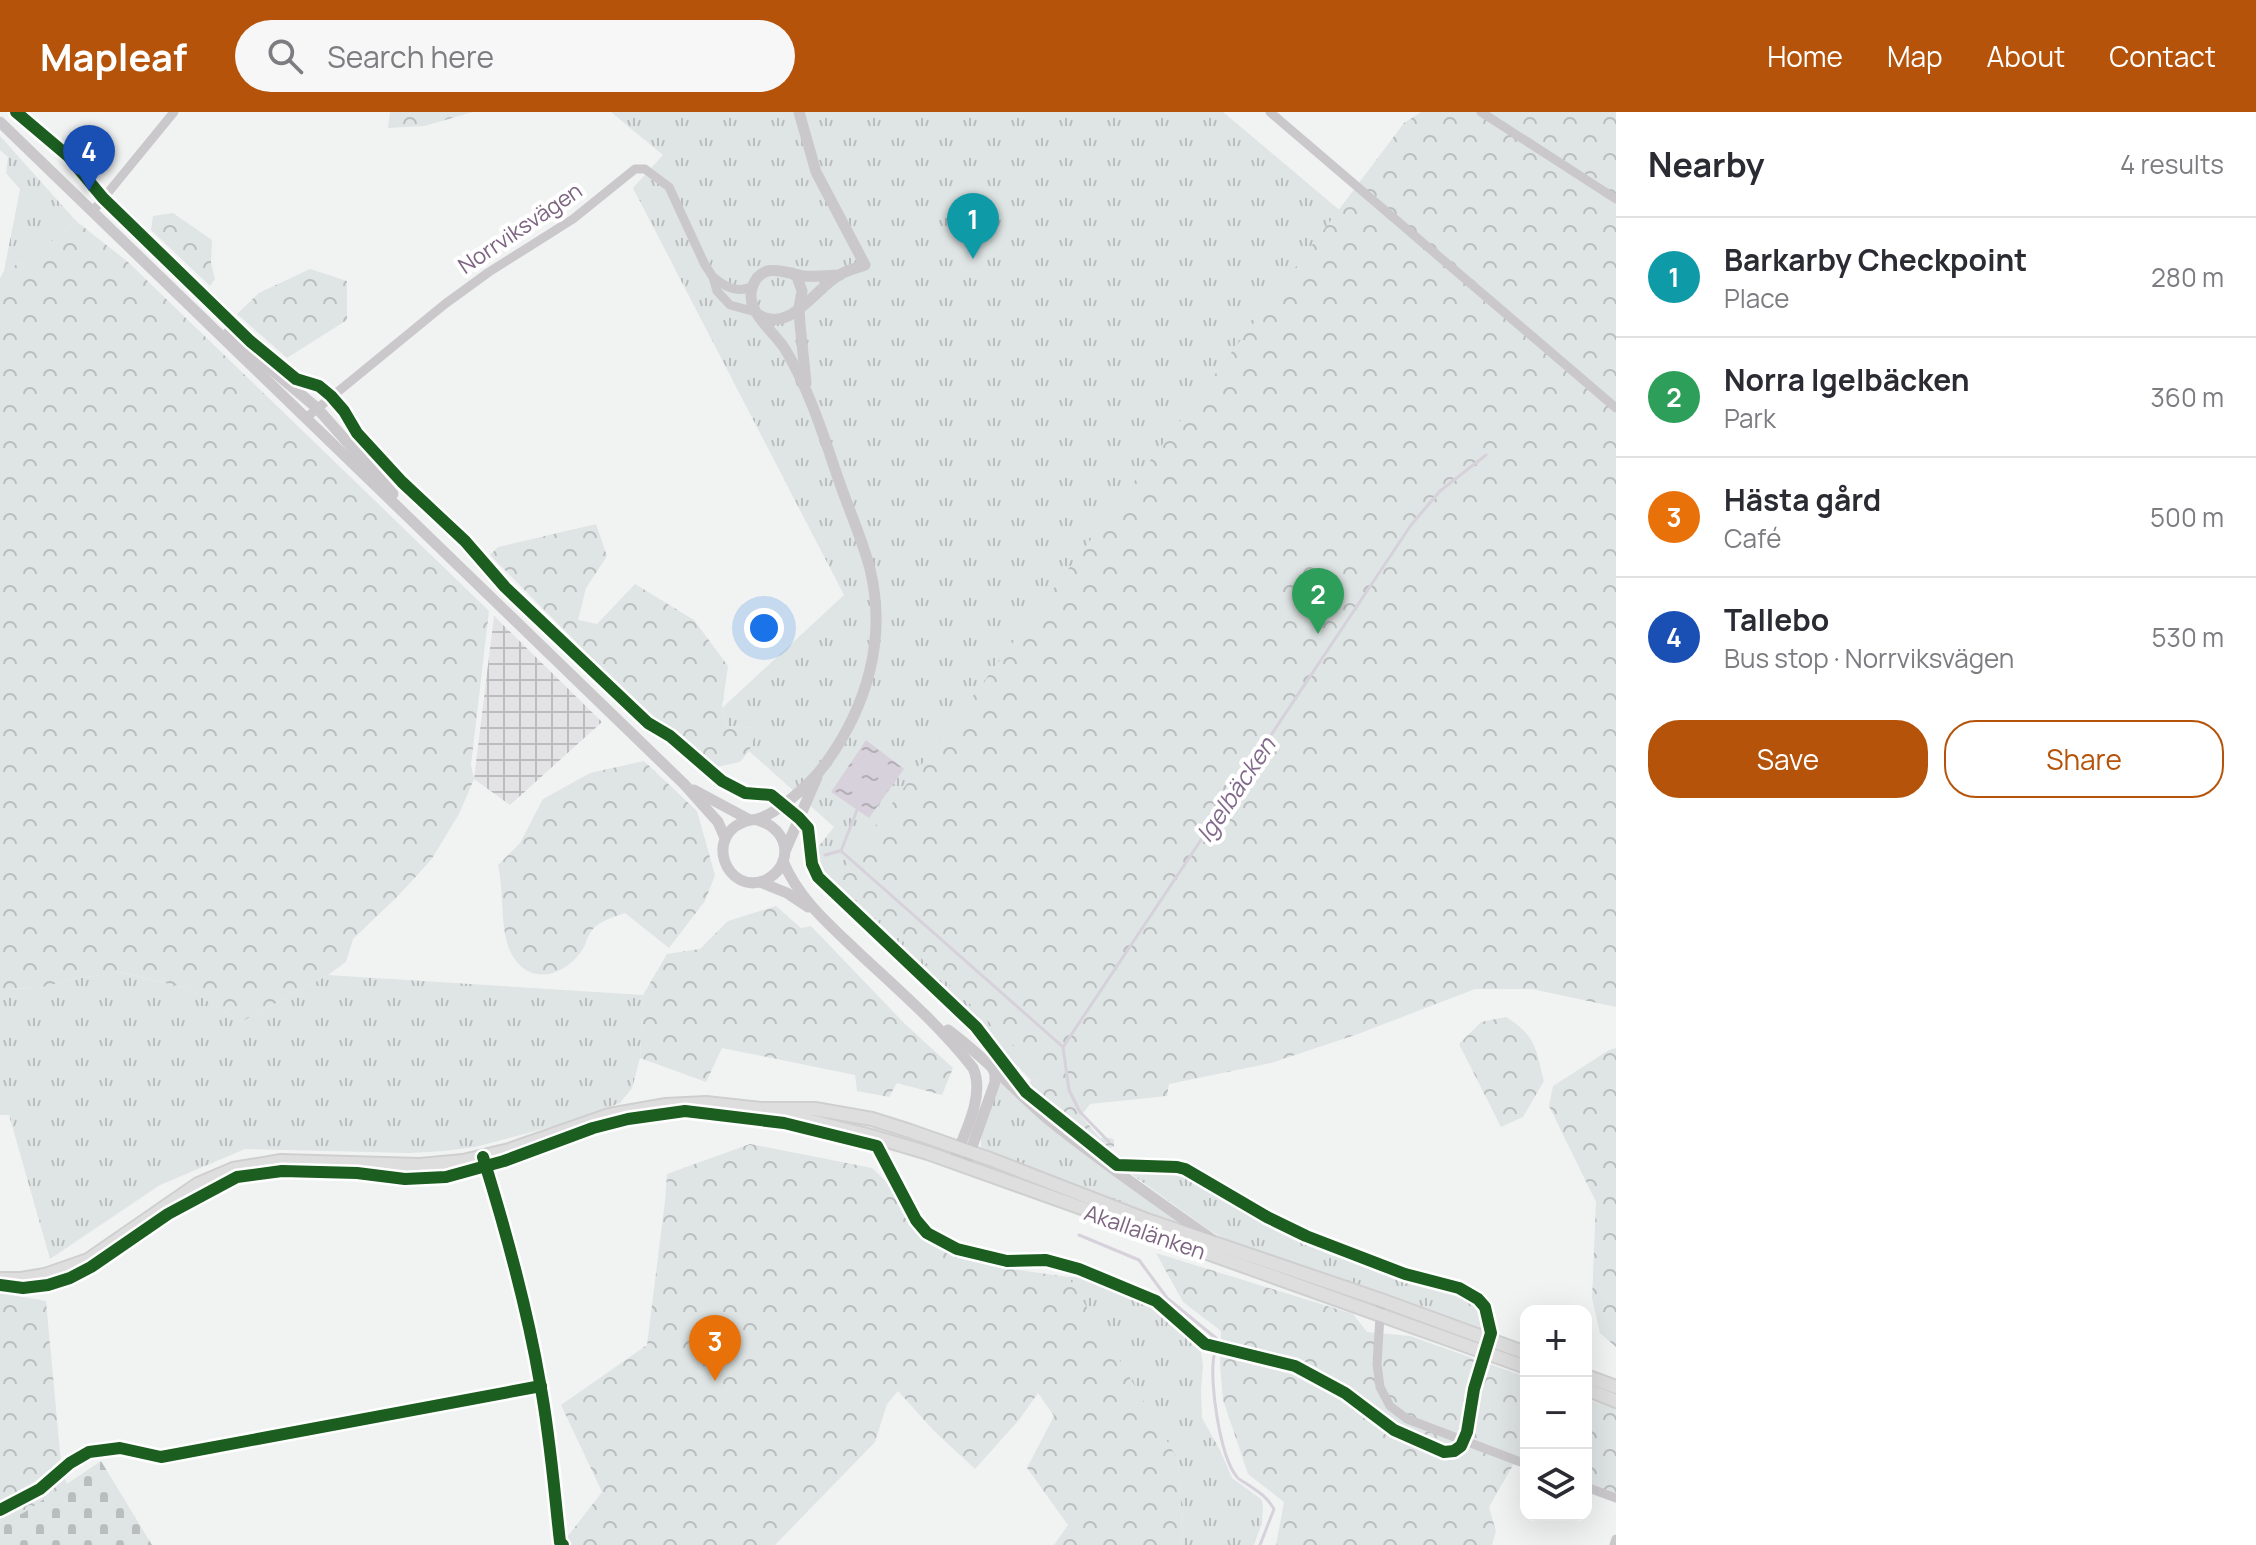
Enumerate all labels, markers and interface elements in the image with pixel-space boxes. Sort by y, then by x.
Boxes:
search box [235,20,795,92]
text: Mapleaf [40,30,187,82]
icon: search [263,34,307,78]
text: Search here [327,36,494,77]
text: Home [1767,37,1843,75]
text: Map [1887,37,1943,75]
text: About [1987,37,2065,75]
text: Contact [2109,37,2216,75]
pin: 4 [63,125,115,191]
text: Nearby [1648,141,1764,187]
text: 4 results [2120,146,2224,182]
street label: Norrviksvägen [452,175,588,281]
pin: 1 [947,193,999,259]
text: Barkarby Checkpoint [1724,239,2027,280]
text: 1 [1668,259,1680,295]
text: 280 m [2151,259,2224,295]
text: Place [1724,280,1789,316]
text: Norra Igelbäcken [1724,359,1970,400]
text: 2 [1666,379,1682,415]
text: 360 m [2150,379,2224,415]
text: Park [1724,400,1776,436]
text: Hästa gård [1724,479,1881,520]
text: 3 [1666,499,1682,535]
text: 500 m [2150,499,2224,535]
text: Café [1724,520,1781,556]
pin: 2 [1292,568,1344,634]
text: Tallebo [1724,599,1829,640]
your location [744,608,784,648]
text: 4 [1666,619,1682,655]
text: 530 m [2151,619,2224,655]
text: Bus stop · Norrviksvägen [1724,640,2014,676]
button: Save [1648,720,1928,798]
button: Share [1944,720,2224,798]
water label: Igelbäcken [1188,729,1283,848]
street label: Akallalänken [1080,1197,1210,1267]
map controls [1520,1305,1592,1521]
button: + [1520,1305,1592,1377]
pin: 3 [689,1315,741,1381]
button: − [1520,1377,1592,1449]
button: layers [1520,1449,1592,1521]

